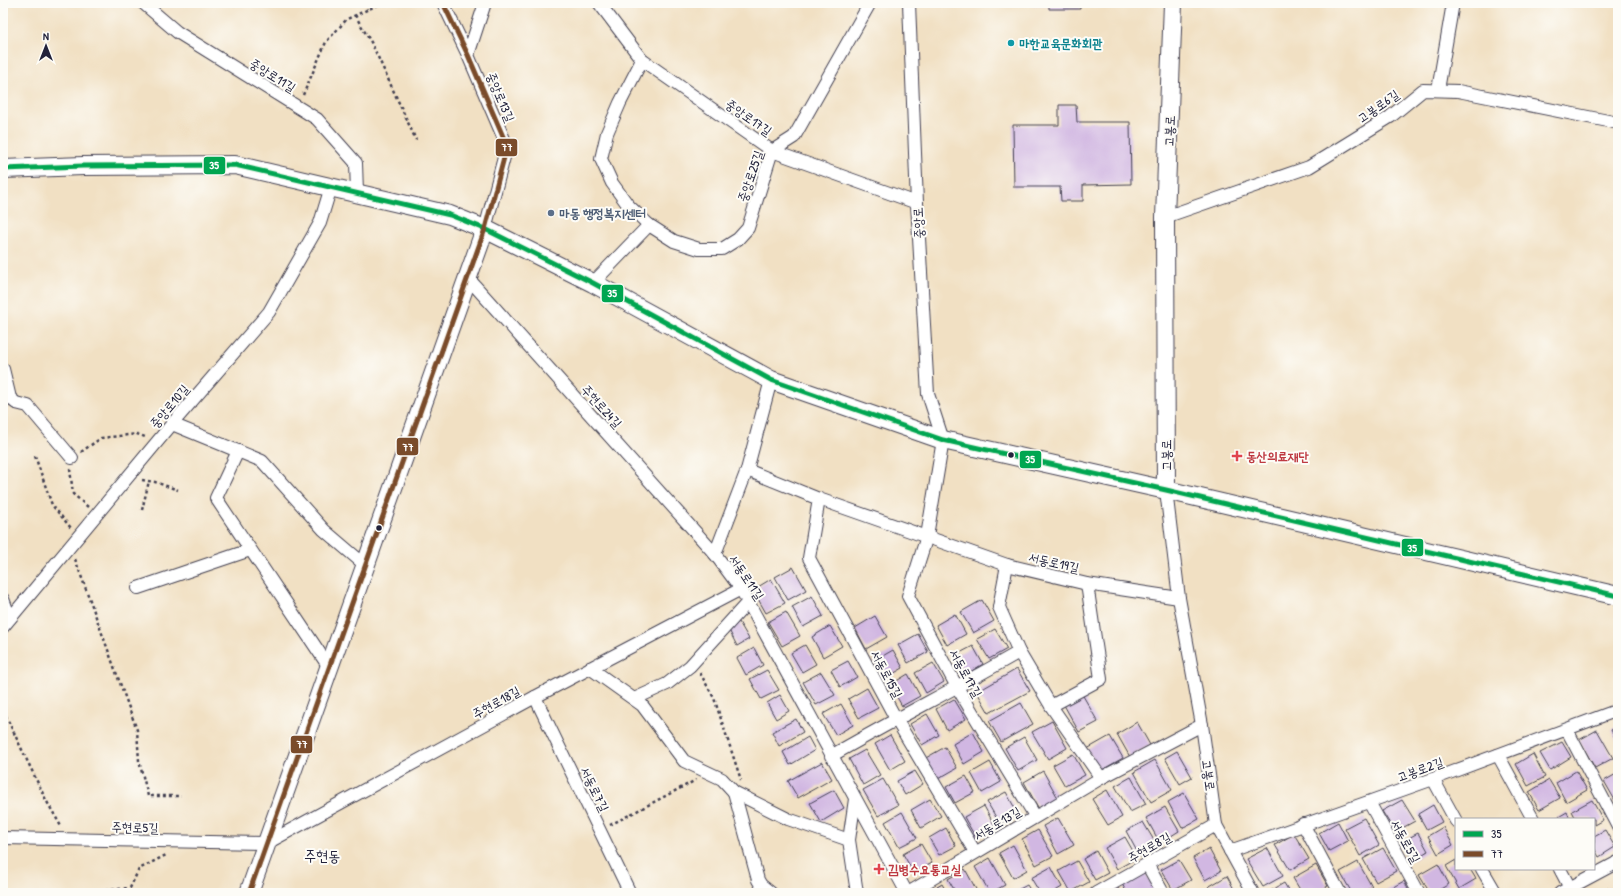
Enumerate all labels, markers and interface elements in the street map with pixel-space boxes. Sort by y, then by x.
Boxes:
north arrow [26,26,66,66]
text: N [43,29,49,43]
place label: 마한교육문화회관 [1019,34,1103,52]
marker: 마한교육문화회관 [1006,38,1016,48]
street label: 중앙로11길 [246,54,300,96]
street label: 중앙로13길 [482,69,520,125]
street label: 고봉로6길 [1354,85,1402,127]
street label: 중앙로17길 [722,94,776,140]
street label: 고봉로 [1159,115,1179,147]
line badge: 77 [495,138,518,157]
text: 77 [501,140,513,154]
street label: 중앙로25길 [733,148,767,204]
line badge: 35 [203,156,226,175]
text: 35 [209,158,219,172]
place label: 마동 행정복지센터 [559,204,646,222]
street label: 중앙로 [908,207,928,239]
marker: 마동 행정복지센터 [546,208,556,218]
line badge: 35 [601,284,624,303]
text: 35 [607,286,617,300]
street label: 중앙로10길 [145,380,193,432]
street label: 주현로24길 [578,380,626,432]
line badge: 77 [396,437,419,456]
street label: 고봉로 [1157,439,1175,471]
text: 77 [402,440,414,454]
place label: 동산의료재단 [1246,447,1309,465]
unlabelled marker [1006,450,1016,460]
line badge: 35 [1019,450,1042,469]
marker: 동산의료재단 [1231,450,1243,462]
text: 35 [1025,452,1035,466]
unlabelled marker [374,523,384,533]
line badge: 35 [1401,538,1424,557]
text: 35 [1407,541,1417,555]
street label: 서동로19길 [1027,547,1081,577]
street label: 서동로11길 [725,551,769,603]
street label: 서동로17길 [945,645,987,701]
street label: 서동로15길 [867,647,907,701]
street label: 주현로18길 [469,681,523,723]
line badge: 77 [290,735,313,754]
text: 77 [296,737,308,751]
street label: 고봉로2길 [1394,752,1446,786]
street label: 고봉로 [1198,758,1220,792]
street label: 서동로7길 [576,763,614,815]
street label: 서동로13길 [970,802,1024,844]
street label: 서동로5길 [1387,816,1425,866]
street label: 주현로5길 [111,818,159,836]
legend [1455,818,1595,870]
text: 35 [1491,825,1501,842]
street label: 주현로8길 [1124,827,1174,867]
district label: 주현동 [304,845,340,866]
text: 77 [1491,845,1503,862]
place label: 김병수요통교실 [888,860,962,878]
marker: 김병수요통교실 [873,863,885,875]

